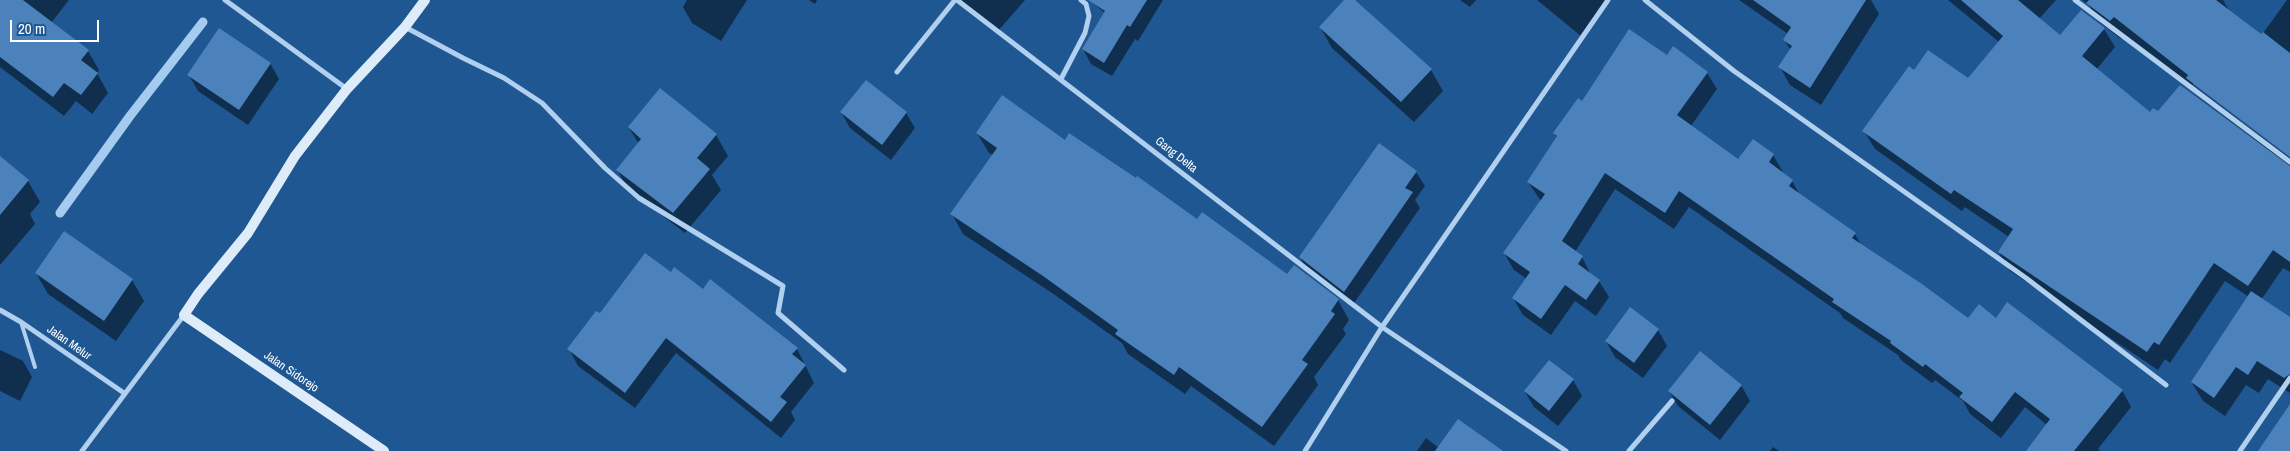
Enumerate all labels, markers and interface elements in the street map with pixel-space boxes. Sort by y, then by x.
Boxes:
scale bar [12,10,101,42]
text: 20 m [18,18,45,39]
street label: Gang Delta [1152,134,1200,176]
street label: Jalan Melur [44,323,94,363]
street label: Jalan Sidorejo [261,348,321,396]

